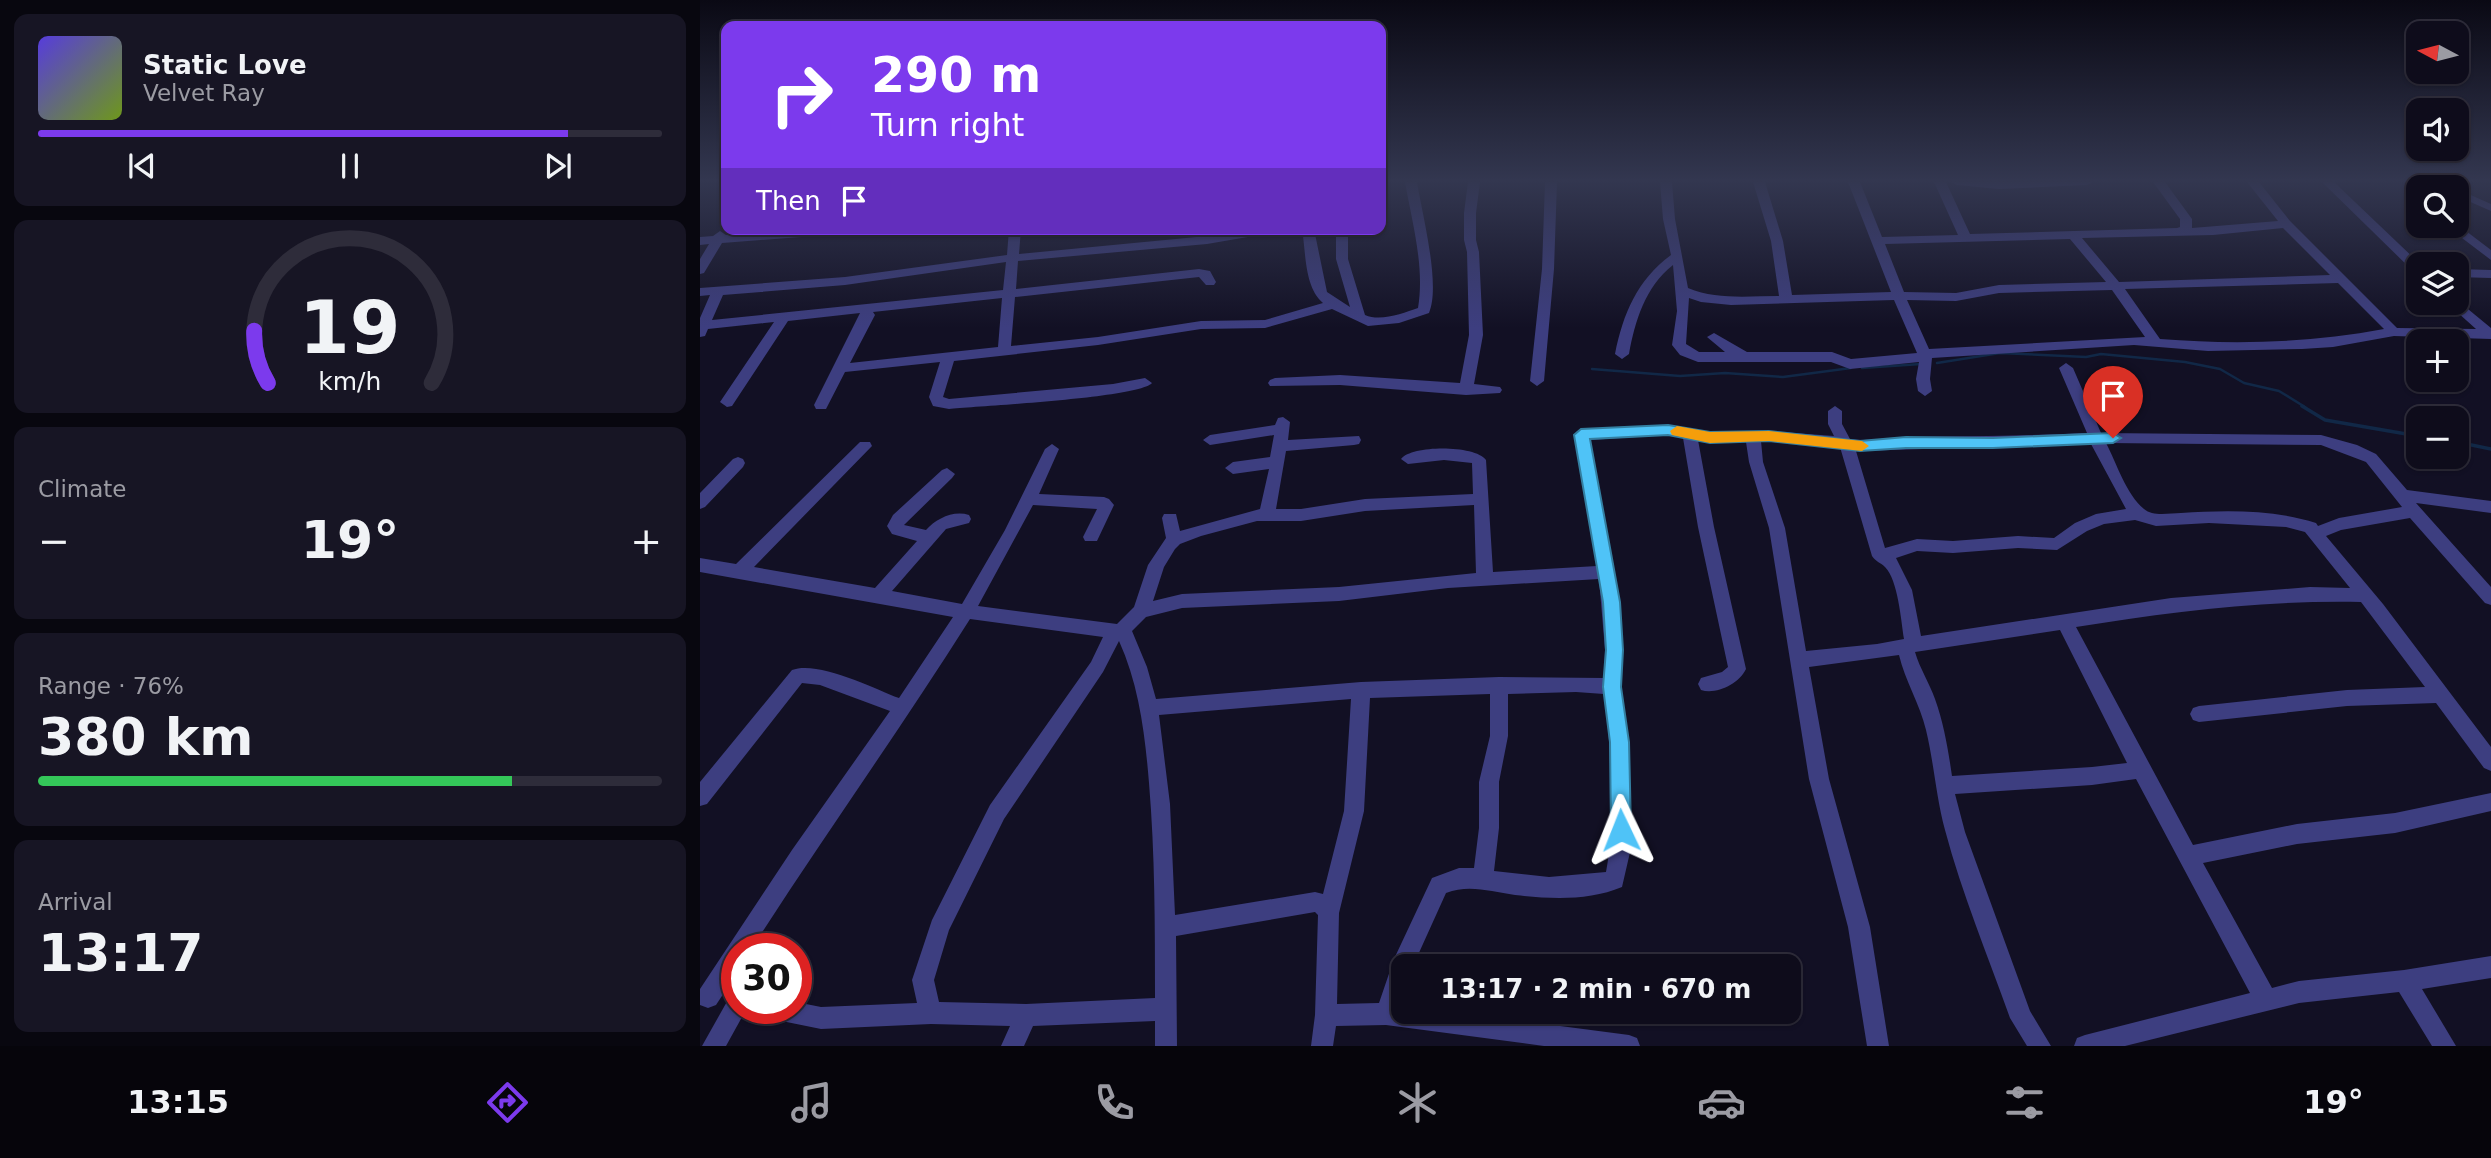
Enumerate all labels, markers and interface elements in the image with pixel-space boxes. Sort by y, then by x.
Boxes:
north arrow [2406,21,2469,84]
map controls [2406,21,2469,469]
text: 290 m [871,47,1041,104]
icon: right [756,49,847,140]
text: Static Love [143,50,307,80]
text: Velvet Ray [143,80,265,106]
button: sound [2406,98,2469,161]
text: Turn right [871,106,1024,144]
icon: previous [123,147,161,185]
icon: pause [331,147,369,185]
icon: next [539,147,577,185]
button: search [2406,175,2469,238]
icon: arrive [835,182,873,220]
text: Then [756,186,821,216]
button: layers [2406,252,2469,315]
text: 19 [299,285,401,370]
button: + [2406,329,2469,392]
text: km/h [318,366,382,395]
pin [2083,366,2143,438]
icon: arrive [2094,377,2132,415]
button: − [2406,406,2469,469]
text: Climate [38,476,127,502]
text: 19° [301,510,399,570]
text: − [38,519,70,563]
text: + [630,519,662,563]
text: Range · 76% [38,673,184,699]
text: 380 km [38,707,253,767]
position arrow [1584,793,1658,867]
text: Arrival [38,889,113,915]
text: 13:17 [38,923,204,983]
speed limit sign: 30 [721,933,812,1024]
text: 13:17 · 2 min · 670 m [1441,974,1751,1004]
icon: directions [483,1078,532,1127]
icon: music [787,1078,836,1127]
icon: phone [1090,1078,1139,1127]
icon: climate [1393,1078,1442,1127]
icon: car [1697,1078,1746,1127]
icon: filters [2000,1078,2049,1127]
text: 13:15 [127,1083,229,1121]
text: 19° [2303,1083,2364,1121]

